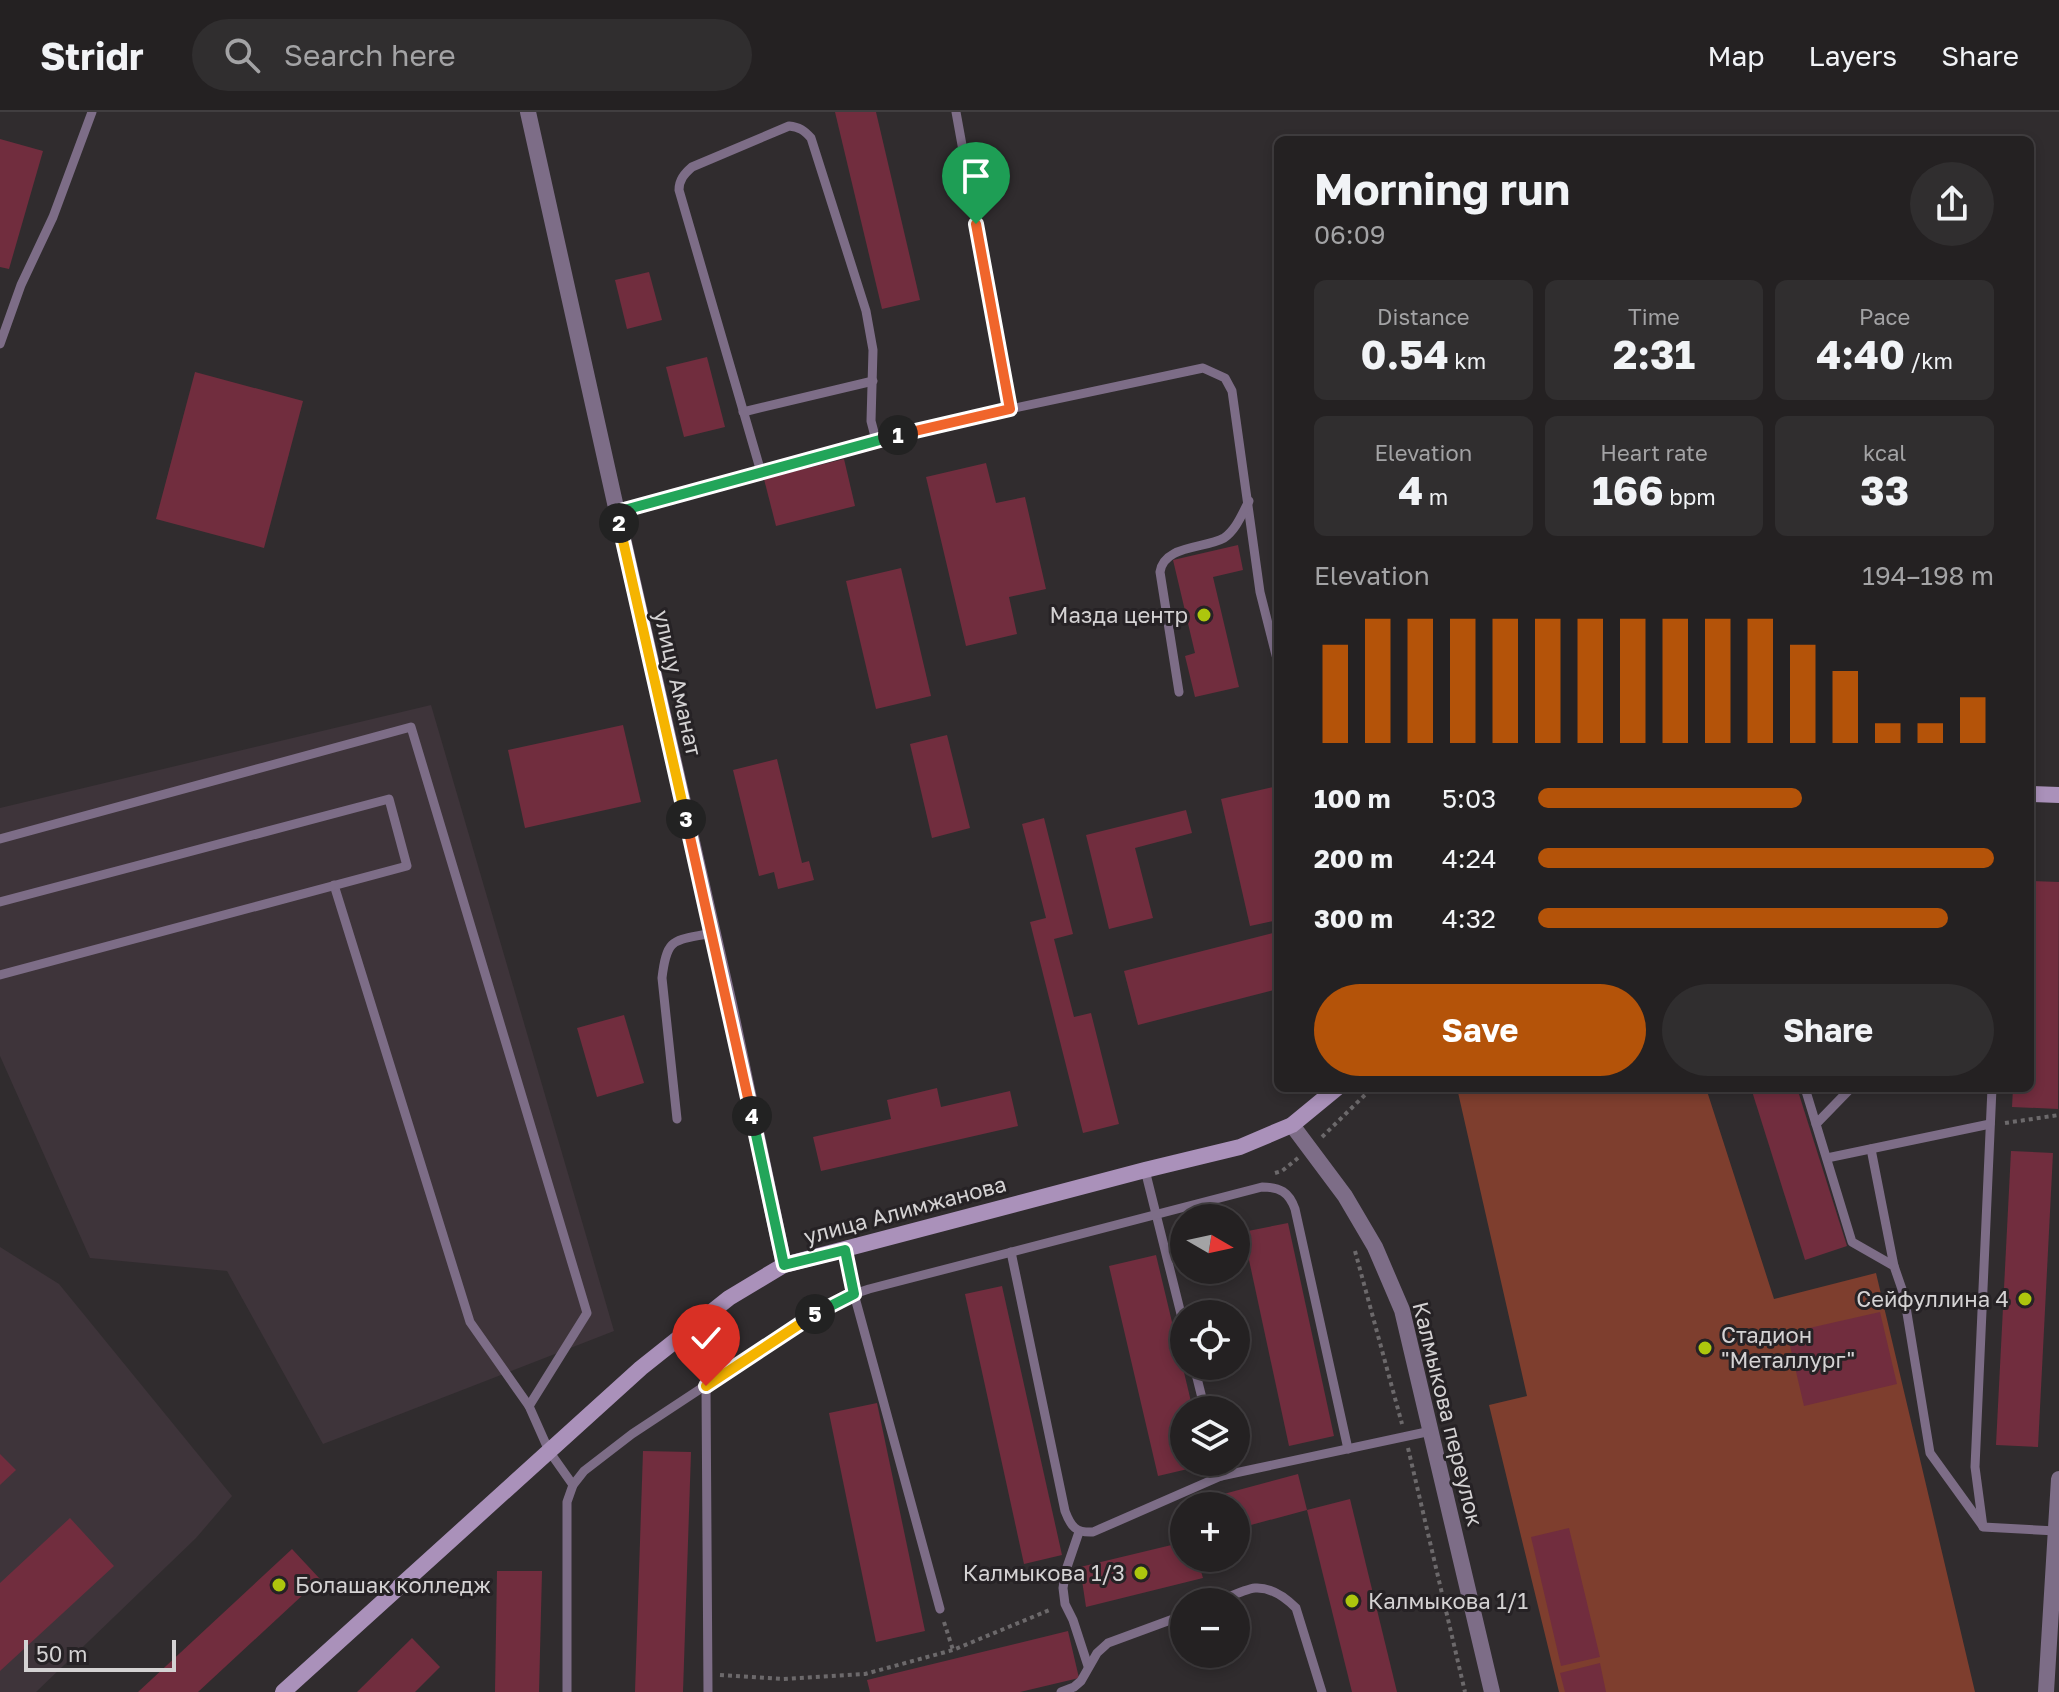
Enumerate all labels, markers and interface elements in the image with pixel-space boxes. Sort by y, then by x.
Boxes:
search box [192,19,752,91]
text: Stridr [40,33,144,78]
icon: search [220,33,264,77]
text: Search here [284,37,456,73]
text: Map [1707,39,1765,72]
text: Layers [1809,39,1897,72]
text: Share [1941,39,2019,72]
pin [942,142,1010,224]
icon: arrive [954,154,998,198]
text: Morning run [1314,162,1570,215]
button: share [1910,162,1994,246]
text: 06:09 [1314,219,1386,250]
text: Distance [1377,303,1470,330]
text: Time [1628,303,1680,330]
text: Pace [1859,303,1910,330]
text: 0.54 [1361,330,1449,378]
text: 2:31 [1613,330,1695,378]
text: 4:40 [1816,330,1905,378]
text: km [1449,347,1486,374]
text: /km [1905,347,1953,374]
pin: 1 [878,415,918,455]
text: 1 [892,421,904,448]
text: Elevation [1374,439,1472,466]
text: Heart rate [1600,439,1708,466]
text: kcal [1863,439,1906,466]
text: 4 [1398,466,1423,514]
text: 166 [1592,466,1664,514]
text: 33 [1860,466,1909,514]
text: m [1423,483,1448,510]
text: bpm [1664,483,1716,510]
pin: 2 [599,503,639,543]
text: 2 [612,509,626,536]
text: Elevation [1314,560,1430,591]
text: 194–198 m [1862,560,1994,591]
place label: Мазда центр [1050,601,1188,628]
marker: Мазда центр [1195,606,1213,624]
street label: улицу Аманат [649,607,708,759]
text: 100 m [1314,783,1390,814]
text: 5:03 [1442,783,1496,814]
pin: 3 [666,799,706,839]
text: 3 [679,805,693,832]
text: 200 m [1314,843,1393,874]
text: 4:24 [1442,843,1497,874]
text: 300 m [1314,903,1393,934]
text: 4:32 [1442,903,1496,934]
button: Save [1314,984,1646,1076]
button: Share [1662,984,1994,1076]
pin: 4 [732,1096,772,1136]
text: 4 [745,1102,759,1129]
street label: улица Алимжанова [801,1169,1009,1250]
north arrow [1170,1204,1250,1284]
map controls [1170,1204,1250,1668]
place label: Сейфуллина 4 [1856,1285,2009,1312]
marker: Сейфуллина 4 [2016,1290,2034,1308]
pin: 5 [795,1294,835,1334]
street label: Калмыкова переулок [1407,1299,1490,1529]
text: 5 [808,1300,822,1327]
button: locate [1170,1300,1250,1380]
pin [672,1304,740,1386]
icon: check [684,1316,728,1360]
place label: Стадион "Металлург" [1721,1321,1855,1373]
marker: Стадион "Металлург" [1696,1339,1714,1357]
button: layers [1170,1396,1250,1476]
button: + [1170,1492,1250,1572]
place label: Калмыкова 1/3 [963,1559,1125,1586]
marker: Калмыкова 1/3 [1132,1564,1150,1582]
place label: Болашак колледж [295,1571,491,1598]
marker: Болашак колледж [270,1576,288,1594]
place label: Калмыкова 1/1 [1368,1587,1528,1614]
button: − [1170,1588,1250,1668]
marker: Калмыкова 1/1 [1343,1592,1361,1610]
scale bar [24,1636,176,1672]
text: 50 m [36,1640,87,1667]

